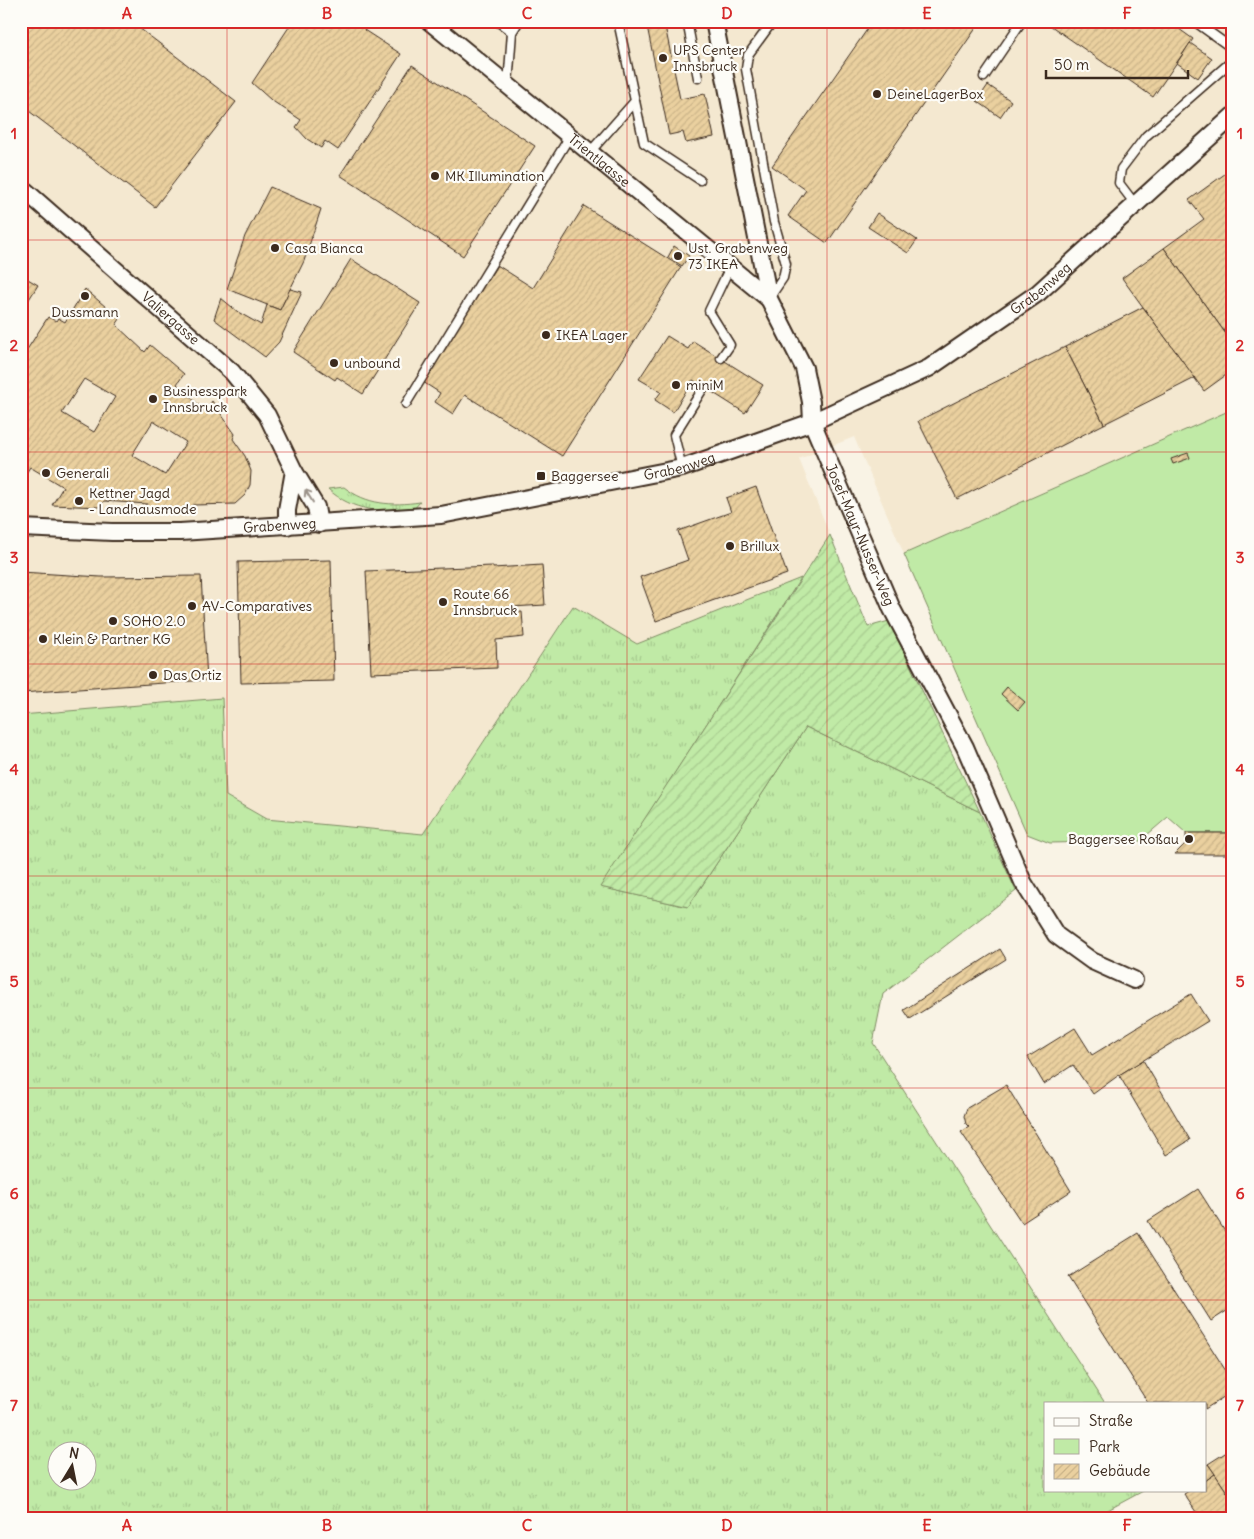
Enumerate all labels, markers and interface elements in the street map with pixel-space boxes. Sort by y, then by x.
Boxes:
text: A [122,3,132,23]
text: B [322,3,333,23]
text: C [522,3,533,23]
text: D [721,3,733,23]
text: E [922,3,932,23]
text: F [1122,3,1132,23]
place label: UPS Center Innsbruck [673,41,745,75]
scale bar [1046,48,1189,80]
marker: UPS Center Innsbruck [657,52,669,64]
text: 50 m [1054,55,1089,74]
place label: DeineLagerBox [887,85,983,103]
marker: DeineLagerBox [871,88,883,100]
text: 1 [11,123,17,143]
text: 1 [1237,123,1243,143]
street label: Trientlgasse [565,130,634,191]
place label: MK Illumination [445,167,544,185]
marker: MK Illumination [429,170,441,182]
place label: Casa Bianca [285,239,363,257]
place label: Ust. Grabenweg 73 IKEA [688,239,788,273]
marker: Casa Bianca [269,242,281,254]
marker: Ust. Grabenweg 73 IKEA [672,250,684,262]
street label: Grabenweg [1007,258,1075,319]
street label: Valiergasse [138,288,204,349]
marker: Dussmann [79,290,91,302]
place label: Dussmann [51,303,119,321]
place label: IKEA Lager [556,326,628,344]
marker: IKEA Lager [540,329,552,341]
text: 2 [10,335,19,355]
text: 2 [1236,335,1245,355]
place label: unbound [344,354,400,372]
marker: unbound [328,357,340,369]
place label: miniM [686,376,724,394]
marker: miniM [670,379,682,391]
place label: Businesspark Innsbruck [163,382,247,416]
marker: Businesspark Innsbruck [147,393,159,405]
street label: Grabenweg [642,448,718,484]
street label: Josef-Mayr-Nusser-Weg [822,461,899,609]
place label: Generali [56,464,109,482]
marker: Generali [40,467,52,479]
place label: Baggersee [551,467,618,485]
marker: Baggersee [535,470,547,482]
place label: Kettner Jagd - Landhausmode [89,484,197,518]
one-way arrow [304,490,314,504]
marker: Kettner Jagd - Landhausmode [73,495,85,507]
street label: Grabenweg [243,514,317,537]
place label: Brillux [740,537,779,555]
marker: Brillux [724,540,736,552]
text: 3 [9,547,19,567]
text: 3 [1235,547,1245,567]
place label: Route 66 Innsbruck [453,585,517,619]
marker: Route 66 Innsbruck [437,596,449,608]
place label: AV-Comparatives [202,597,312,615]
marker: AV-Comparatives [186,600,198,612]
place label: SOHO 2.0 [123,612,186,630]
marker: SOHO 2.0 [107,615,119,627]
place label: Klein & Partner KG [53,630,171,648]
marker: Klein & Partner KG [37,633,49,645]
place label: Das Ortiz [163,666,222,684]
marker: Das Ortiz [147,669,159,681]
text: 4 [9,759,19,779]
text: 4 [1235,759,1245,779]
place label: Baggersee Roßau [1068,830,1179,848]
marker: Baggersee Roßau [1183,833,1195,845]
text: 5 [9,971,19,991]
text: 5 [1235,971,1245,991]
text: 6 [9,1183,19,1203]
text: 6 [1235,1183,1245,1203]
text: 7 [10,1395,18,1415]
text: 7 [1236,1395,1244,1415]
legend [1044,1402,1206,1492]
text: Straße [1089,1411,1133,1430]
text: Park [1089,1437,1120,1456]
north arrow [48,1442,98,1492]
text: N [68,1443,81,1463]
text: Gebäude [1089,1461,1150,1480]
text: A [122,1515,132,1535]
text: B [322,1515,333,1535]
text: C [522,1515,533,1535]
text: D [721,1515,733,1535]
text: E [922,1515,932,1535]
text: F [1122,1515,1132,1535]

